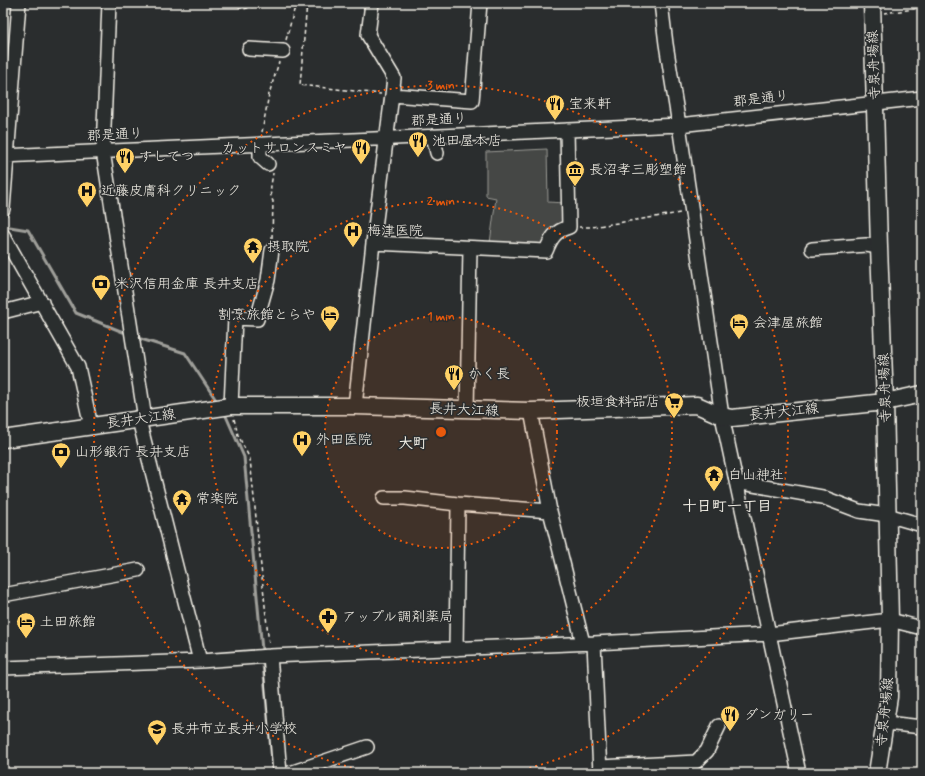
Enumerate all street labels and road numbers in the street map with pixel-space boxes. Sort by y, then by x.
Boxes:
street label: 寺泉舟場線 [864,30,884,100]
street label: 郡是通り [732,87,790,111]
street label: 郡是通り [411,110,467,130]
street label: 郡是通り [87,125,143,145]
street label: 寺泉舟場線 [875,353,895,423]
street label: 長井大江線 [748,399,820,425]
street label: 長井大江線 [429,400,499,420]
street label: 長井大江線 [105,405,177,433]
street label: 寺泉舟場線 [872,676,898,748]

